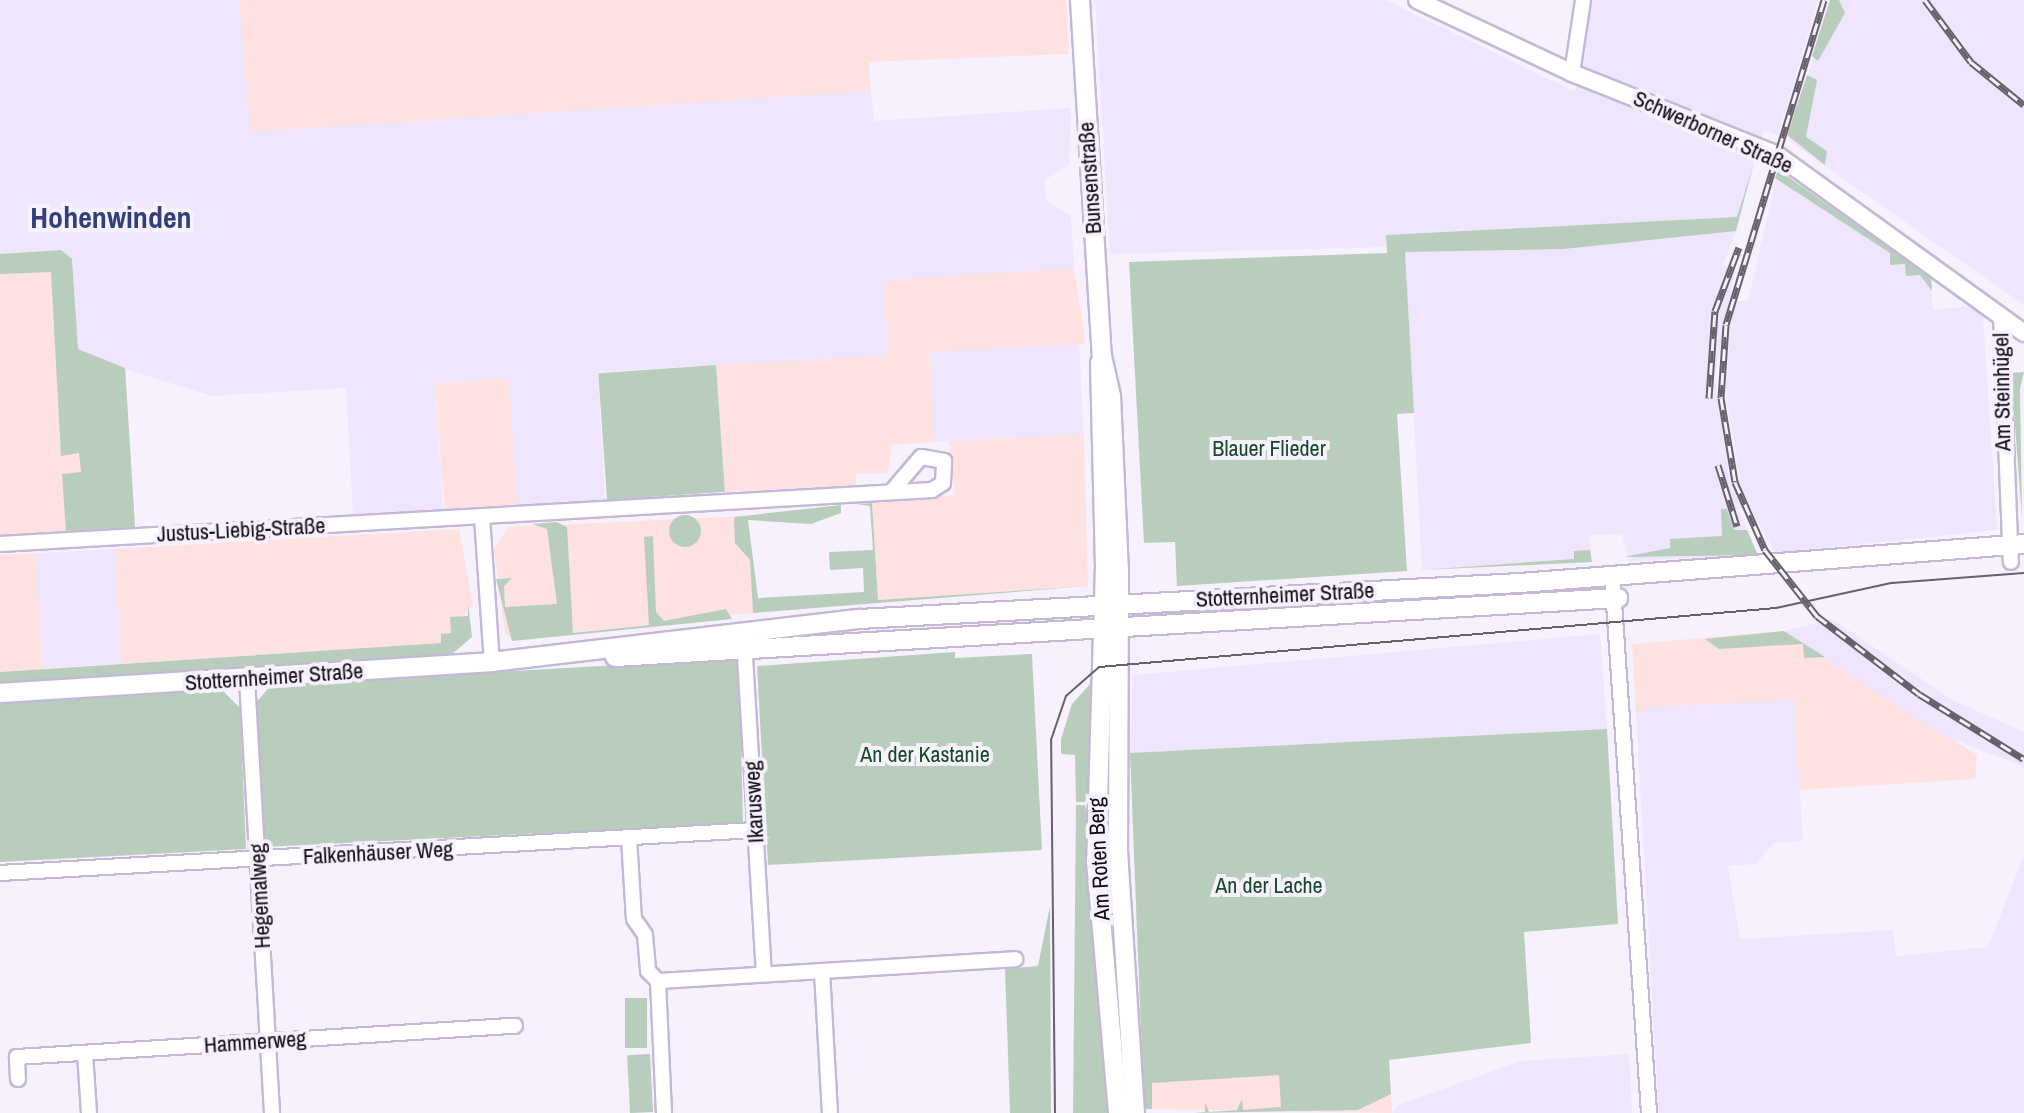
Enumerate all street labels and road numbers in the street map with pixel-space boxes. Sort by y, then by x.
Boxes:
street label: Schwerborner Straße [1629,85,1797,179]
street label: Bunsenstraße [1073,121,1107,235]
street label: Am Steinhügel [1988,333,2016,451]
street label: Justus-Liebig-Straße [156,512,326,548]
street label: Stotternheimer Straße [1195,577,1375,613]
street label: Stotternheimer Straße [184,658,364,696]
street label: Ikarusweg [739,760,769,844]
street label: Am Roten Berg [1083,797,1115,921]
street label: Falkenhäuser Weg [302,836,454,870]
street label: Hegemalweg [244,843,276,949]
street label: Hammerweg [203,1025,307,1059]

